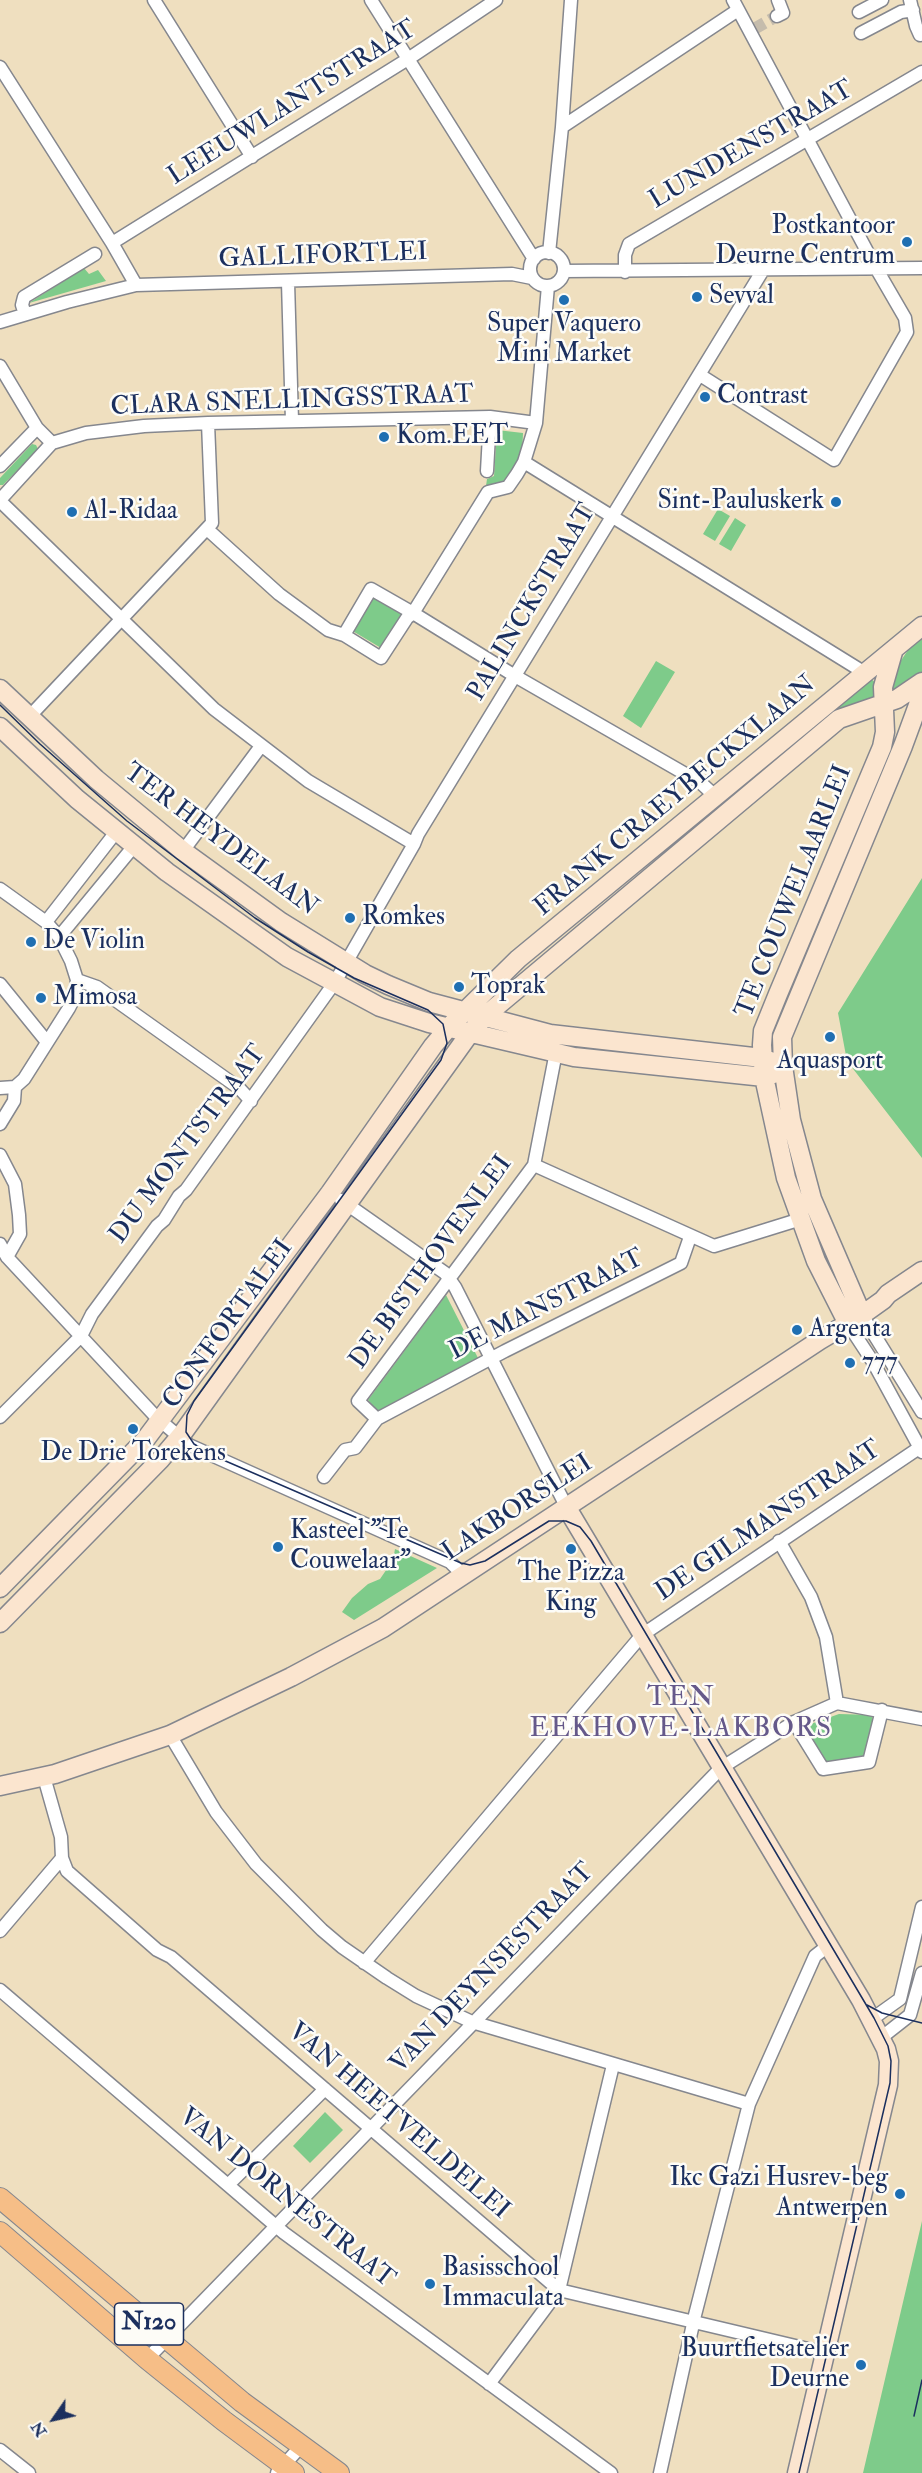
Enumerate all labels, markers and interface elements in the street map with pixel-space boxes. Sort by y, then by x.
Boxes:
street label: LEEUWLANTSTRAAT [163,15,423,193]
street label: LUNDENSTRAAT [644,75,860,217]
place label: Postkantoor Deurne Centrum [715,211,895,272]
marker: Postkantoor Deurne Centrum [900,235,914,249]
street label: GALLIFORTLEI [218,238,428,276]
place label: Sevval [709,281,774,313]
marker: Sevval [690,290,704,304]
marker: Super Vaquero Mini Market [557,293,571,307]
place label: Super Vaquero Mini Market [487,309,641,370]
street label: CLARA SNELLINGSSTRAAT [110,380,474,424]
place label: Contrast [717,381,808,413]
marker: Contrast [698,390,712,404]
place label: Kom.EET [396,421,508,453]
marker: Kom.EET [377,430,391,444]
place label: Sint-Pauluskerk [657,486,824,518]
marker: Sint-Pauluskerk [829,495,843,509]
place label: Al-Ridaa [84,496,178,528]
street label: PALINCKSTRAAT [462,499,604,707]
marker: Al-Ridaa [65,505,79,519]
street label: FRANK CRAEYBECKXLAAN [529,670,823,924]
street label: TER HEYDELAAN [117,758,323,924]
street label: TE COUWELAARLEI [730,761,860,1023]
place label: Romkes [362,902,445,934]
marker: Romkes [343,911,357,925]
place label: De Violin [43,926,145,958]
marker: De Violin [24,935,38,949]
place label: Toprak [471,971,545,1003]
marker: Toprak [452,980,466,994]
place label: Mimosa [53,982,137,1014]
marker: Mimosa [34,991,48,1005]
marker: Aquasport [823,1030,837,1044]
street label: DU MONTSTRAAT [104,1040,274,1250]
place label: Aquasport [777,1046,883,1078]
street label: DE BISTHOVENLEI [344,1150,520,1376]
street label: CONFORTALEI [157,1234,301,1416]
street label: DE MANSTRAAT [445,1244,649,1368]
place label: Argenta [809,1314,891,1346]
marker: Argenta [790,1323,804,1337]
place label: 777 [862,1347,898,1379]
marker: 777 [843,1356,857,1370]
marker: De Drie Torekens [126,1422,140,1436]
street label: DE GILMANSTRAAT [650,1435,888,1609]
place label: De Drie Torekens [40,1438,226,1470]
street label: LAKBORSLEI [437,1449,599,1569]
place label: Kasteel "Te Couwelaar" [290,1516,411,1578]
marker: Kasteel "Te Couwelaar" [271,1540,285,1554]
marker: The Pizza King [564,1542,578,1556]
place label: The Pizza King [517,1558,625,1619]
district label: TEN EEKHOVE-LAKBORS [529,1683,833,1746]
street label: VAN DEYNSESTRAAT [384,1857,602,2081]
street label: VAN HEETVELDELEI [281,2017,515,2227]
street label: VAN DORNESTRAAT [172,2102,400,2296]
place label: Ikc Gazi Husrev-beg Antwerpen [670,2163,888,2224]
marker: Ikc Gazi Husrev-beg Antwerpen [893,2187,907,2201]
place label: Basisschool Immaculata [442,2253,564,2314]
marker: Basisschool Immaculata [423,2277,437,2291]
road number: N120 [114,2303,184,2345]
place label: Buurtfietsatelier Deurne [680,2334,849,2396]
marker: Buurtfietsatelier Deurne [854,2358,868,2372]
north arrow [24,2389,84,2449]
text: N [27,2418,51,2441]

